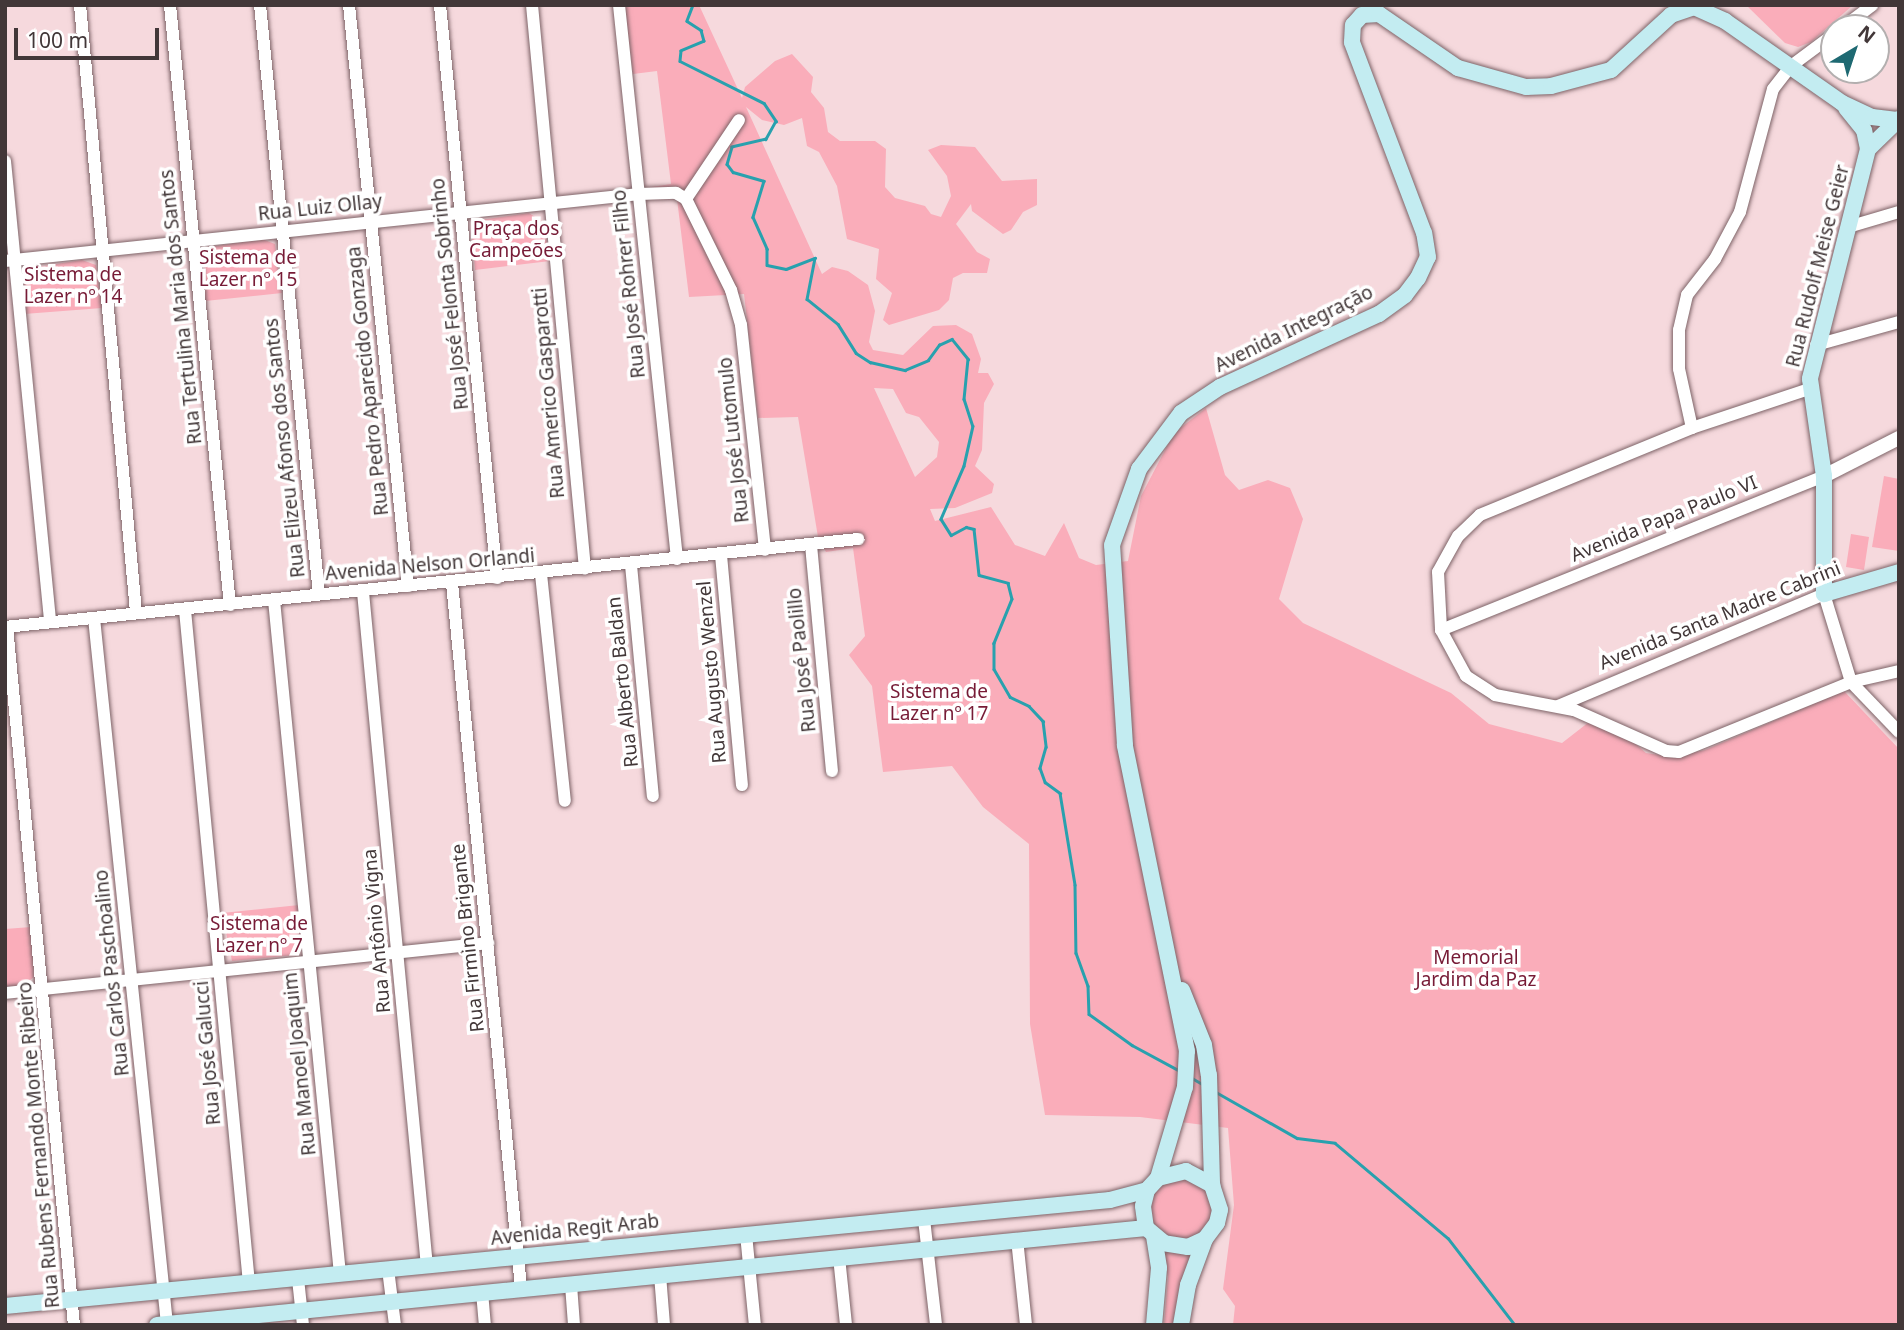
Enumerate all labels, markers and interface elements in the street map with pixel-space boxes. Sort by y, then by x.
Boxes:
scale bar [18,14,163,58]
north arrow [1820,14,1890,84]
text: N [1853,19,1881,49]
text: 100 m [27,26,88,54]
street label: Rua Rudolf Meise Geier [1782,162,1854,370]
street label: Rua Tertulina Maria dos Santos [155,168,207,446]
street label: Rua José Felonta Sobrinho [426,177,474,411]
street label: Rua José Rohrer Filho [608,189,650,379]
street label: Rua Luiz Ollay [257,190,383,226]
park label: Praça dos Campeões [469,218,563,262]
street label: Rua Pedro Aparecido Gonzaga [343,245,393,517]
park label: Sistema de Lazer nº 15 [199,247,297,291]
park label: Sistema de Lazer nº 14 [24,264,122,308]
street label: Avenida Integração [1211,281,1377,377]
street label: Rua Americo Gasparotti [528,287,570,499]
street label: Rua Elizeu Afonso dos Santos [260,317,310,579]
street label: Rua José Lutomulo [714,356,754,524]
street label: Avenida Papa Paulo VI [1567,471,1761,567]
street label: Avenida Nelson Orlandi [324,544,536,586]
street label: Avenida Santa Madre Cabrini [1596,557,1844,675]
street label: Rua Augusto Wenzel [693,580,731,764]
street label: Rua José Paolillo [783,587,821,733]
street label: Rua Alberto Baldan [603,595,643,769]
park label: Sistema de Lazer nº 17 [890,681,988,725]
street label: Rua Firmino Brigante [447,843,489,1033]
street label: Rua Antônio Vigna [358,848,396,1014]
street label: Rua Carlos Paschoalino [90,869,134,1077]
park label: Sistema de Lazer nº 7 [210,913,308,957]
park label: Memorial Jardim da Paz [1416,947,1536,991]
street label: Rua Manoel Joaquim [279,971,321,1157]
street label: Rua José Galucci [190,980,226,1126]
street label: Rua Rubens Fernando Monte Ribeiro [13,981,65,1309]
street label: Avenida Regit Arab [490,1210,660,1250]

